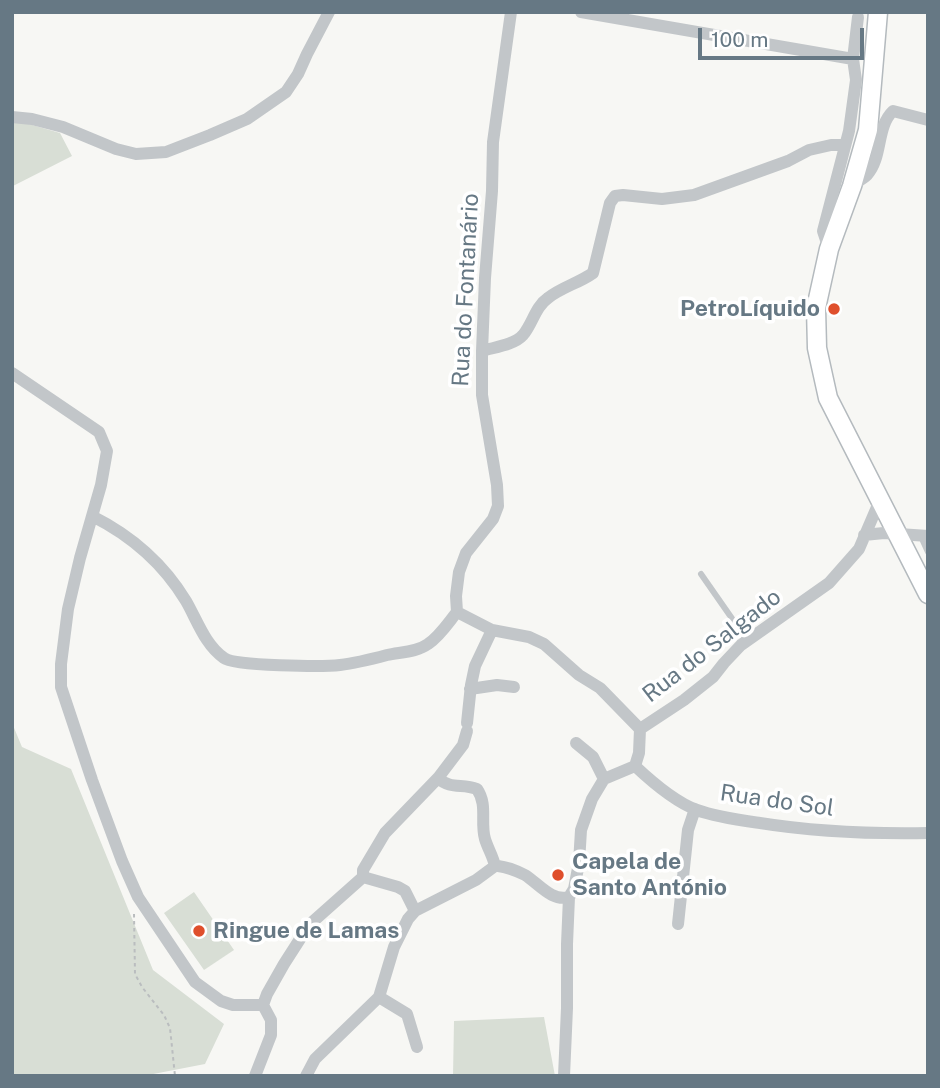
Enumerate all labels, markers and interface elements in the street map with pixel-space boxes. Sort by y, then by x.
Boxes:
scale bar [702,14,868,58]
text: 100 m [711,27,768,52]
street label: Rua do Fontanário [447,193,485,387]
place label: PetroLíquido [680,295,820,323]
marker: PetroLíquido [826,301,842,317]
street label: Rua do Salgado [637,583,787,709]
street label: Rua do Sol [718,779,836,823]
place label: Capela de Santo António [572,848,727,902]
marker: Capela de Santo António [550,867,566,883]
place label: Ringue de Lamas [213,917,399,945]
marker: Ringue de Lamas [191,923,207,939]

